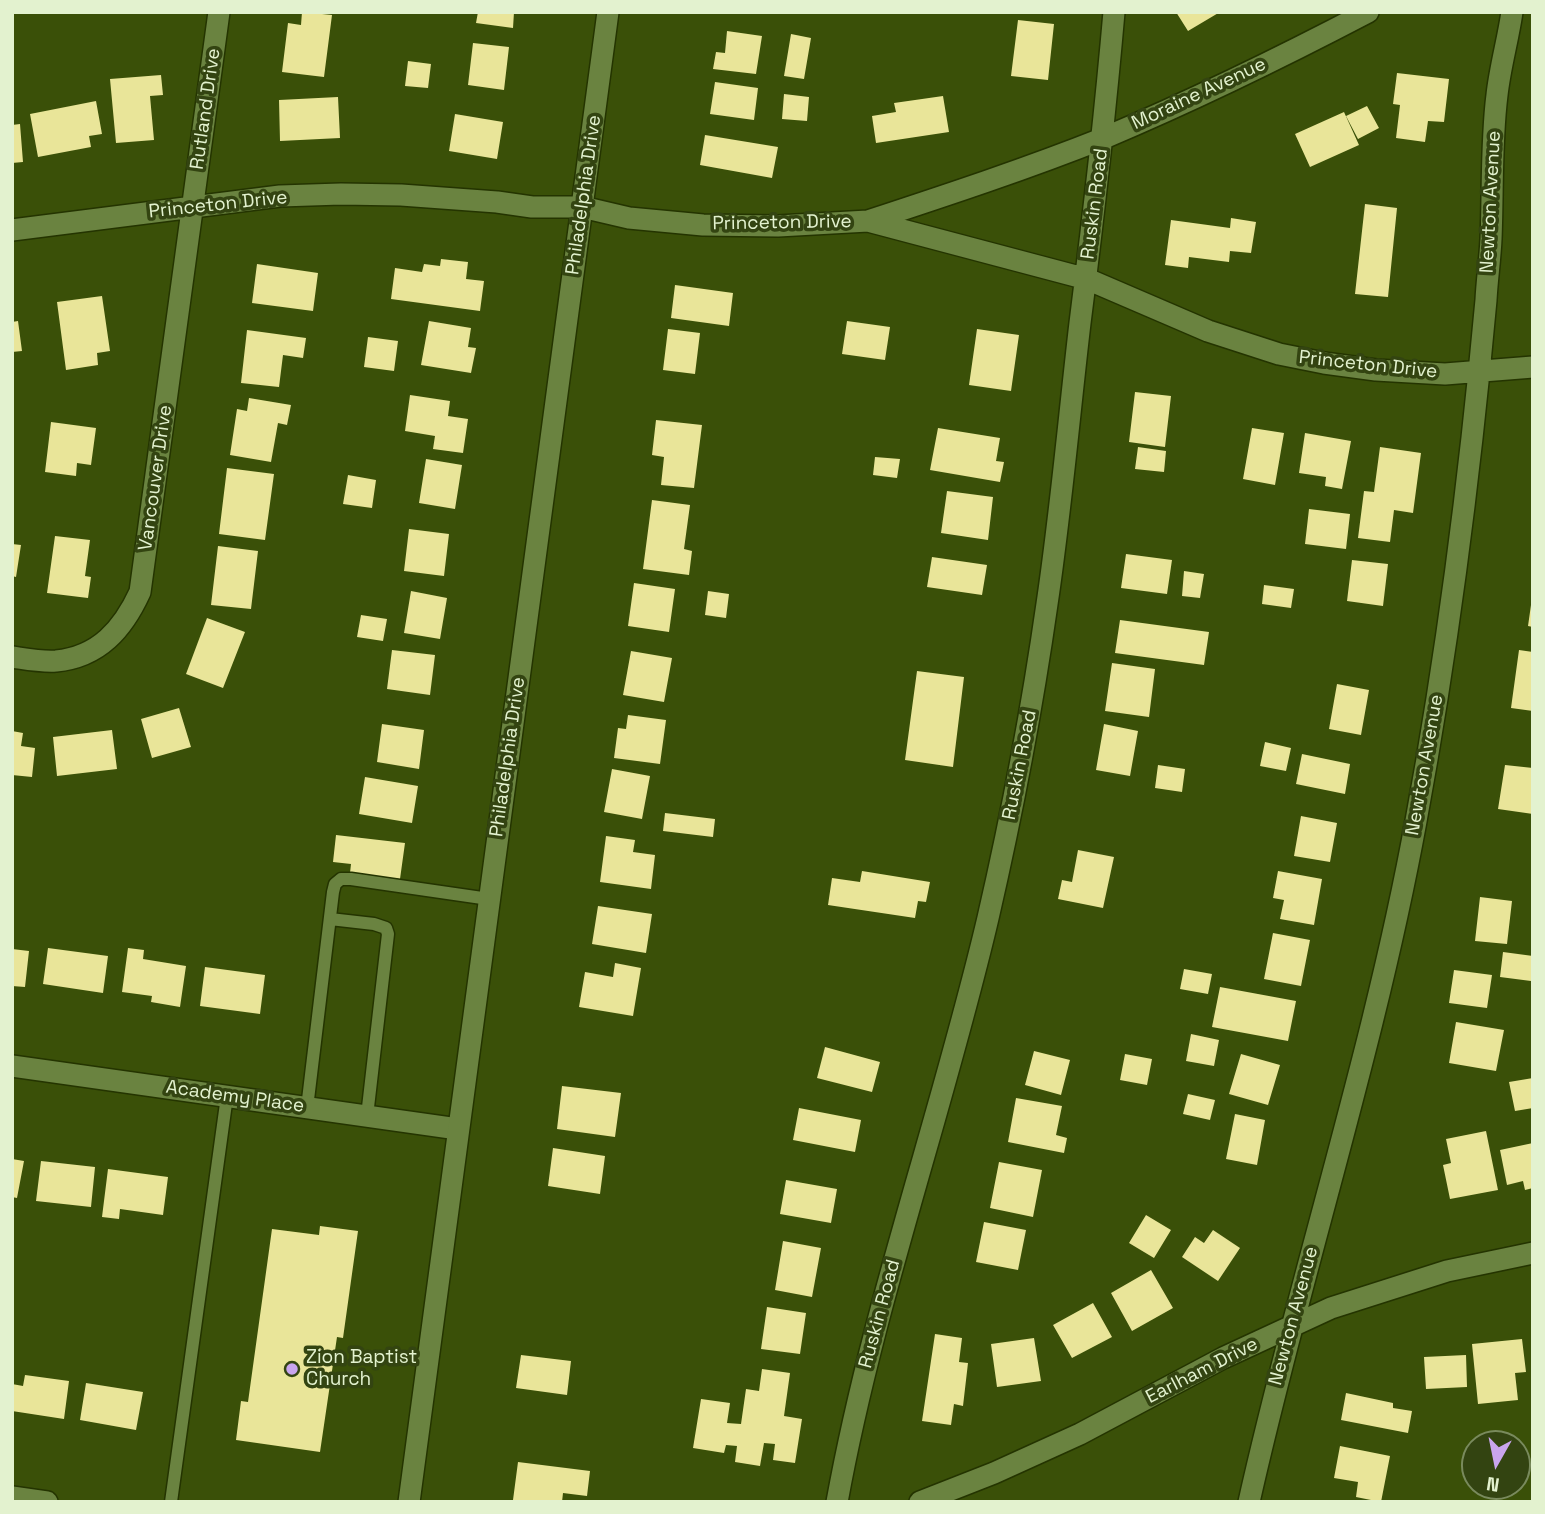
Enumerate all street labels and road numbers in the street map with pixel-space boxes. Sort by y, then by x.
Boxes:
street label: Rutland Drive [186,47,226,171]
street label: Moraine Avenue [1128,53,1270,135]
street label: Philadelphia Drive [562,114,606,276]
street label: Newton Avenue [1476,130,1506,274]
street label: Ruskin Road [1077,147,1113,261]
street label: Princeton Drive [148,186,288,224]
street label: Princeton Drive [712,210,852,236]
street label: Princeton Drive [1298,346,1438,384]
street label: Vancouver Drive [134,404,178,552]
street label: Philadelphia Drive [486,676,530,838]
street label: Newton Avenue [1401,693,1449,837]
street label: Ruskin Road [998,708,1042,822]
street label: Academy Place [164,1076,306,1118]
street label: Newton Avenue [1265,1244,1323,1388]
street label: Ruskin Road [855,1257,905,1371]
street label: Earlham Drive [1142,1333,1262,1409]

